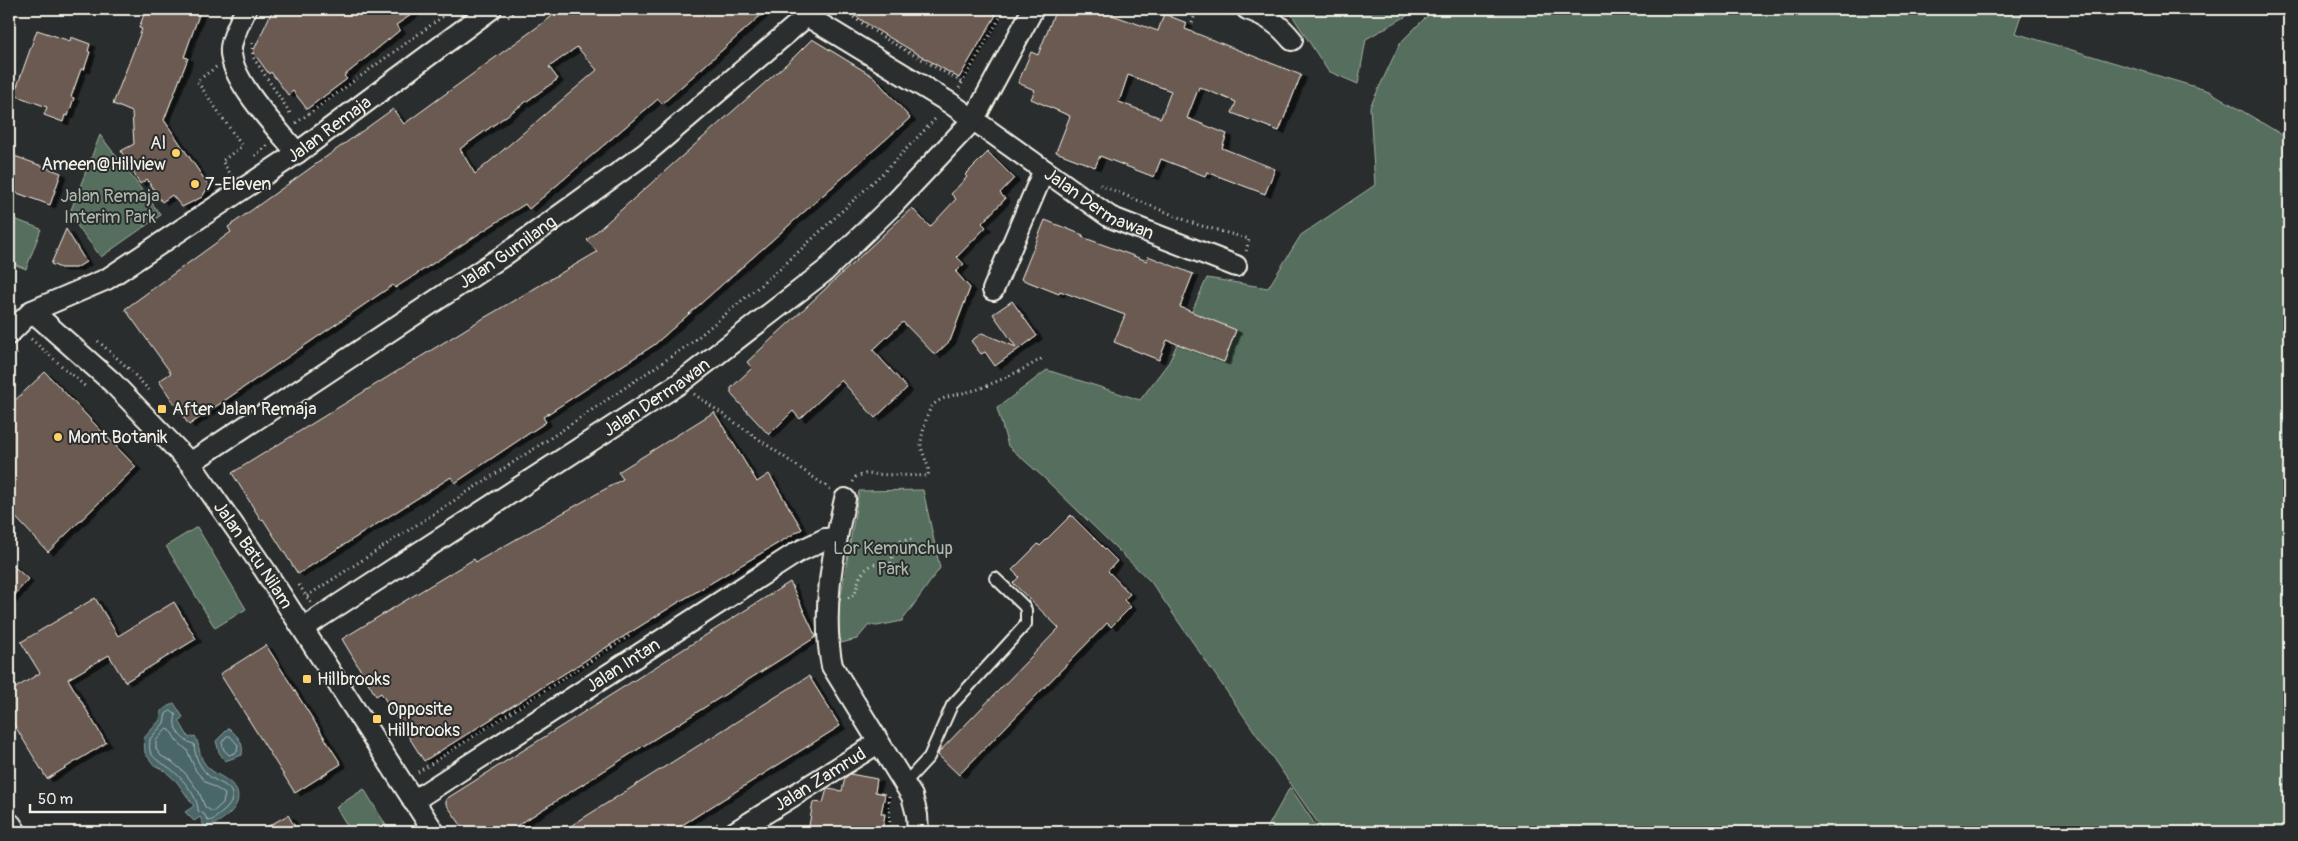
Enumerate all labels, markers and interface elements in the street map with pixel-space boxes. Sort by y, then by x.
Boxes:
street label: Jalan Remaja [283,90,376,168]
place label: Al Ameen@Hillview [41,132,166,176]
marker: Al Ameen@Hillview [170,147,182,159]
street label: Jalan Dermawan [1040,162,1157,245]
place label: 7-Eleven [205,173,272,196]
marker: 7-Eleven [189,178,201,190]
park label: Jalan Remaja Interim Park [60,185,160,229]
street label: Jalan Gumilang [454,210,561,294]
street label: Jalan Dermawan [598,353,714,442]
place label: After Jalan Remaja [172,398,317,421]
marker: After Jalan Remaja [156,403,168,415]
place label: Mont Botanik [68,426,168,449]
marker: Mont Botanik [52,431,64,443]
street label: Jalan Batu Nilam [209,496,298,613]
park label: Lor Kemunchup Park [833,537,953,581]
street label: Jalan Intan [581,633,664,698]
place label: Hillbrooks [317,668,390,691]
marker: Hillbrooks [301,673,313,685]
place label: Opposite Hillbrooks [387,698,460,742]
marker: Opposite Hillbrooks [371,713,383,725]
street label: Jalan Zamrud [770,742,870,816]
scale bar [30,781,165,813]
text: 50 m [38,790,73,809]

